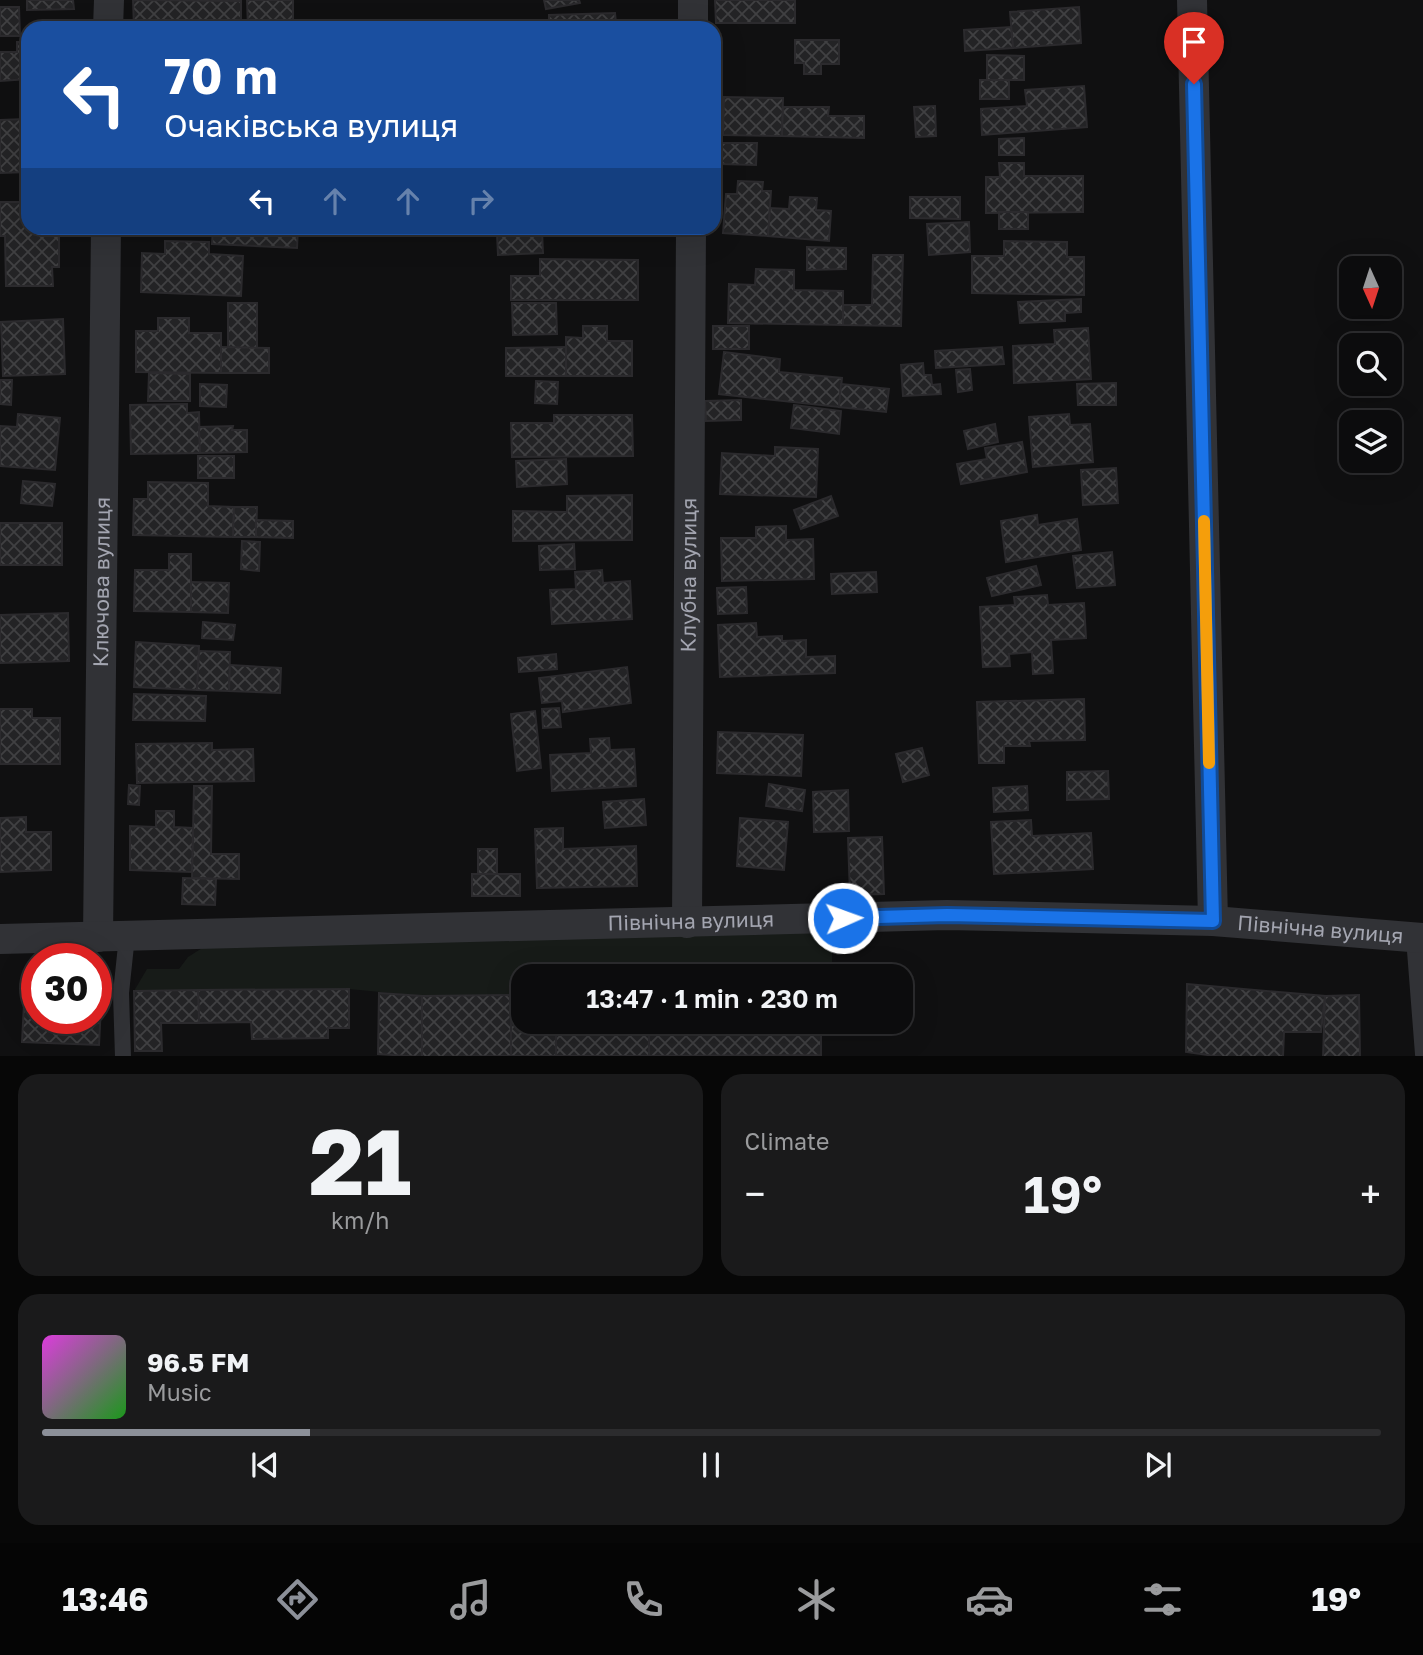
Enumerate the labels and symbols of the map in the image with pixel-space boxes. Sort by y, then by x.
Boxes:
pin [1164,12.0,1224,84]
north arrow [1339,256,1402,318]
street label: Ключова вулиця [87,497,115,667]
street label: Клубна вулиця [675,498,701,652]
position arrow [806,881,880,955]
street label: Північна вулиця [607,905,774,936]
street label: Північна вулиця [1236,909,1404,948]
speed limit sign: 30 [21,943,112,1034]

